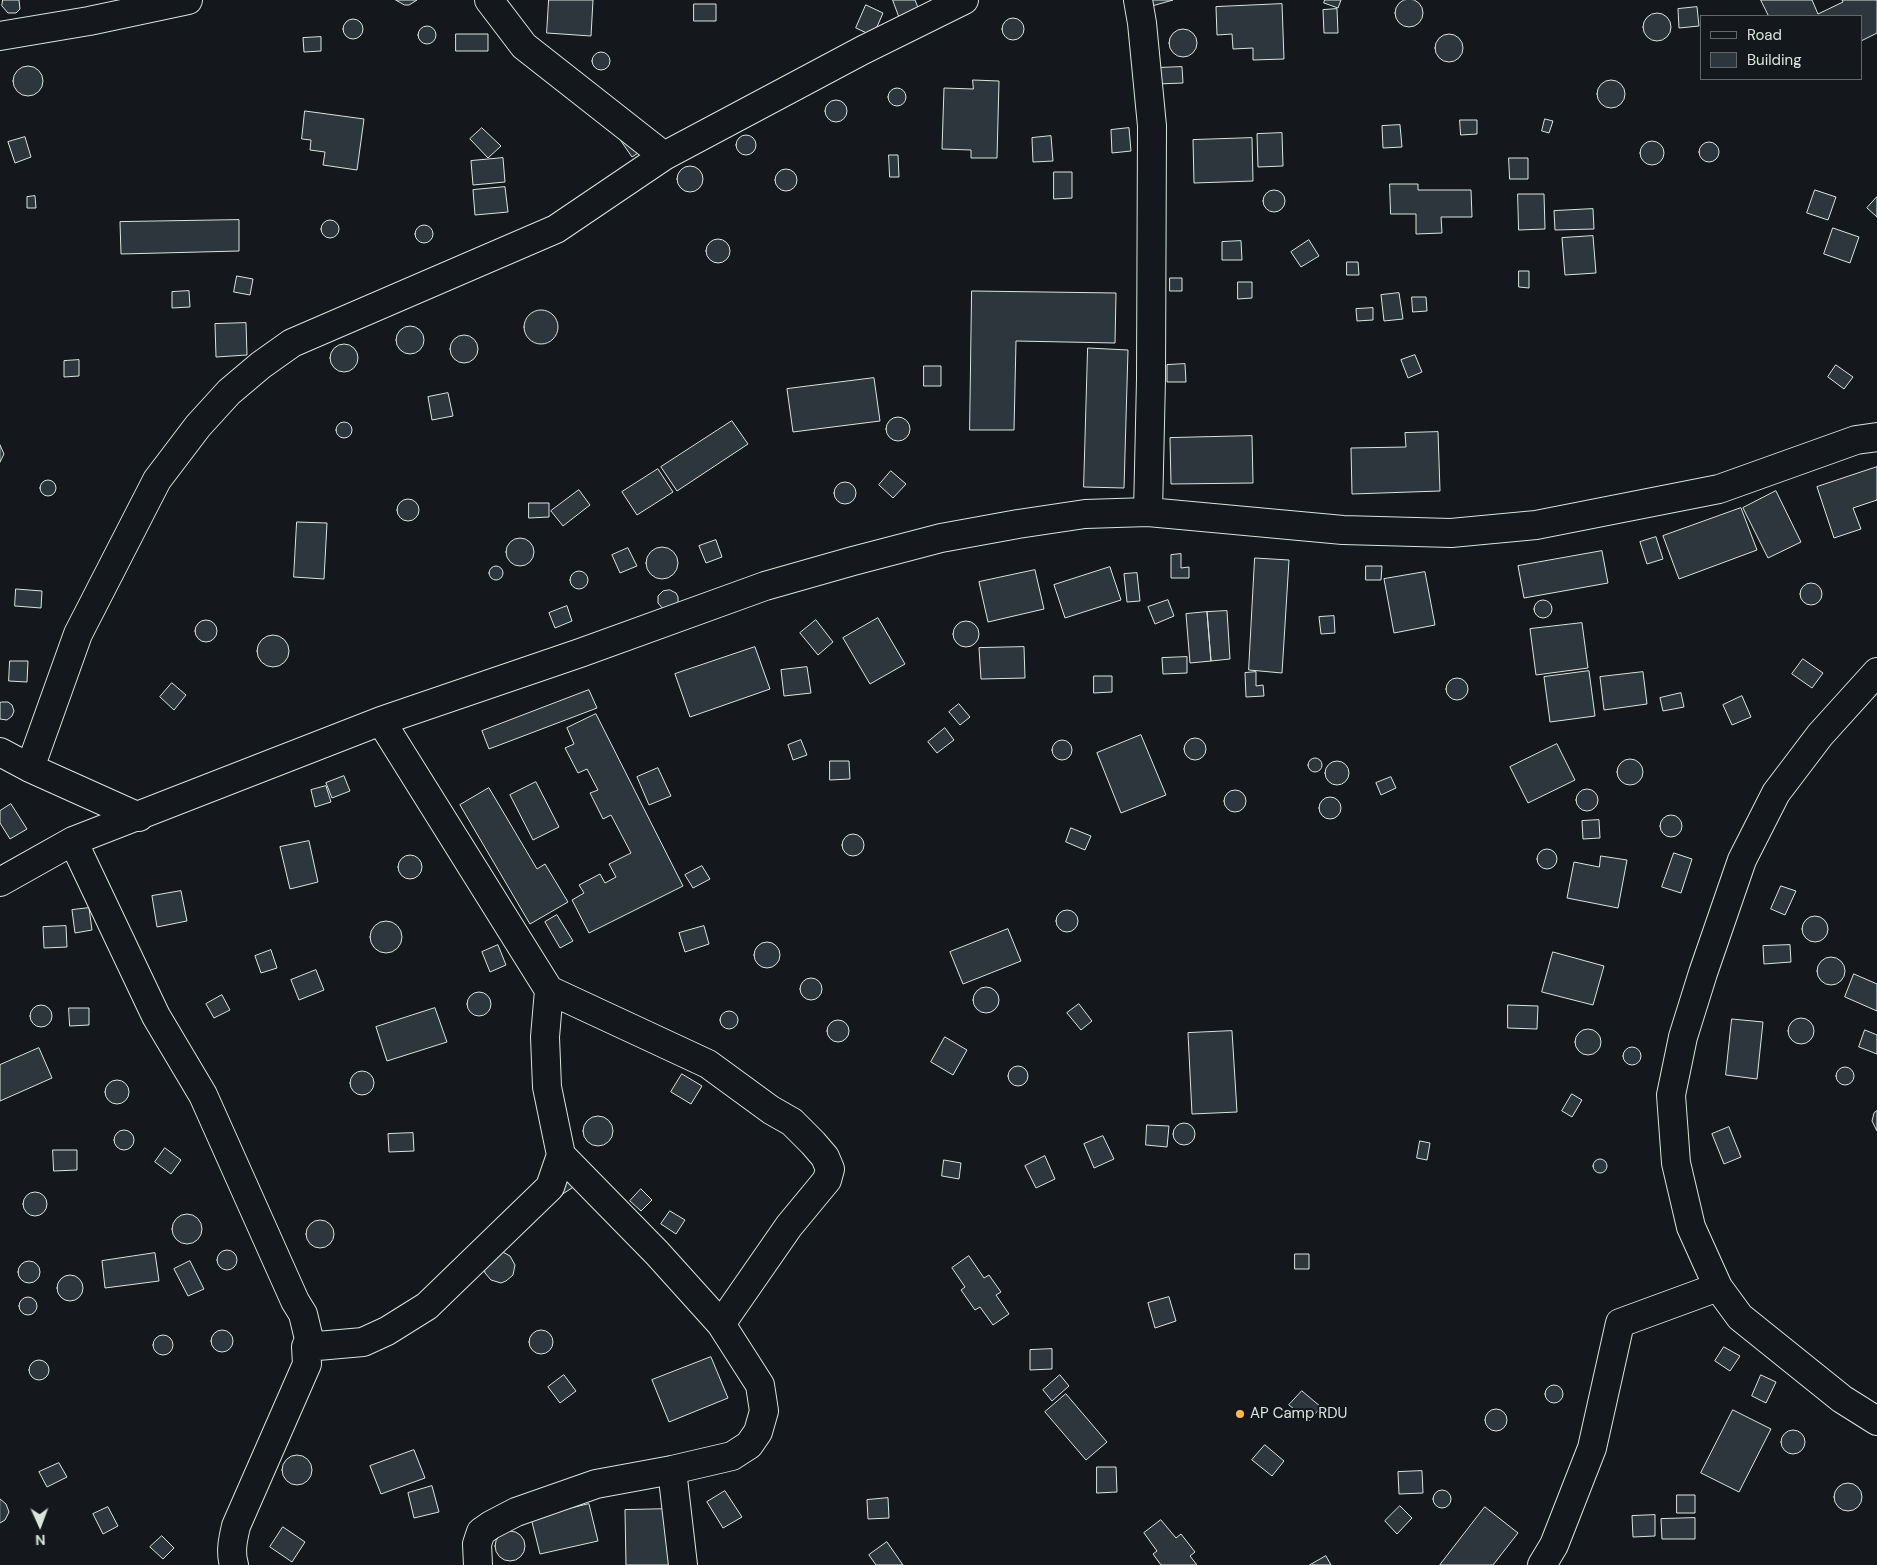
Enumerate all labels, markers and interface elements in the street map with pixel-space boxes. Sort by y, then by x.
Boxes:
legend [1700,15,1862,80]
text: Road [1747,25,1782,45]
text: Building [1747,50,1802,70]
place label: AP Camp RDU [1250,1405,1347,1423]
marker: AP Camp RDU [1234,1408,1246,1420]
north arrow [15,1500,65,1550]
text: N [35,1531,46,1549]

